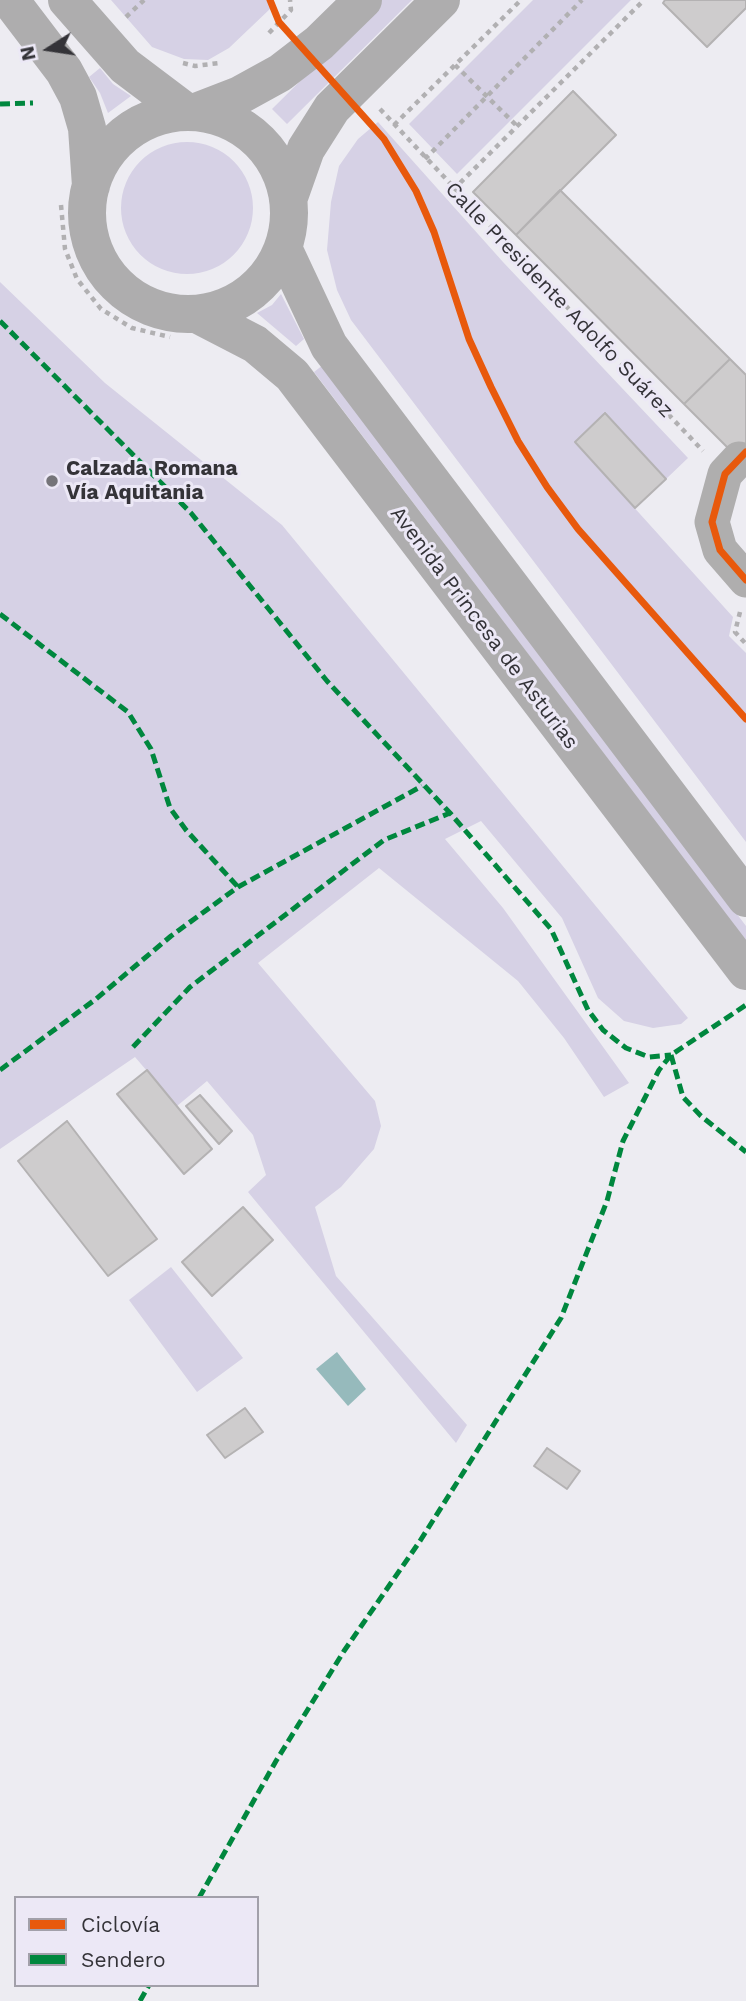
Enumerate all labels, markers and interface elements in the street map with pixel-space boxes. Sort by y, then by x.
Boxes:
north arrow [14,14,84,84]
text: N [15,44,41,63]
street label: Calle Presidente Adolfo Suárez [440,177,678,423]
place label: Calzada Romana Vía Aquitania [66,456,238,506]
marker: Calzada Romana Vía Aquitania [44,473,60,489]
street label: Avenida Princesa de Asturias [385,502,583,754]
legend [14,1896,259,1987]
text: Ciclovía [81,1912,160,1937]
text: Sendero [81,1947,166,1972]

